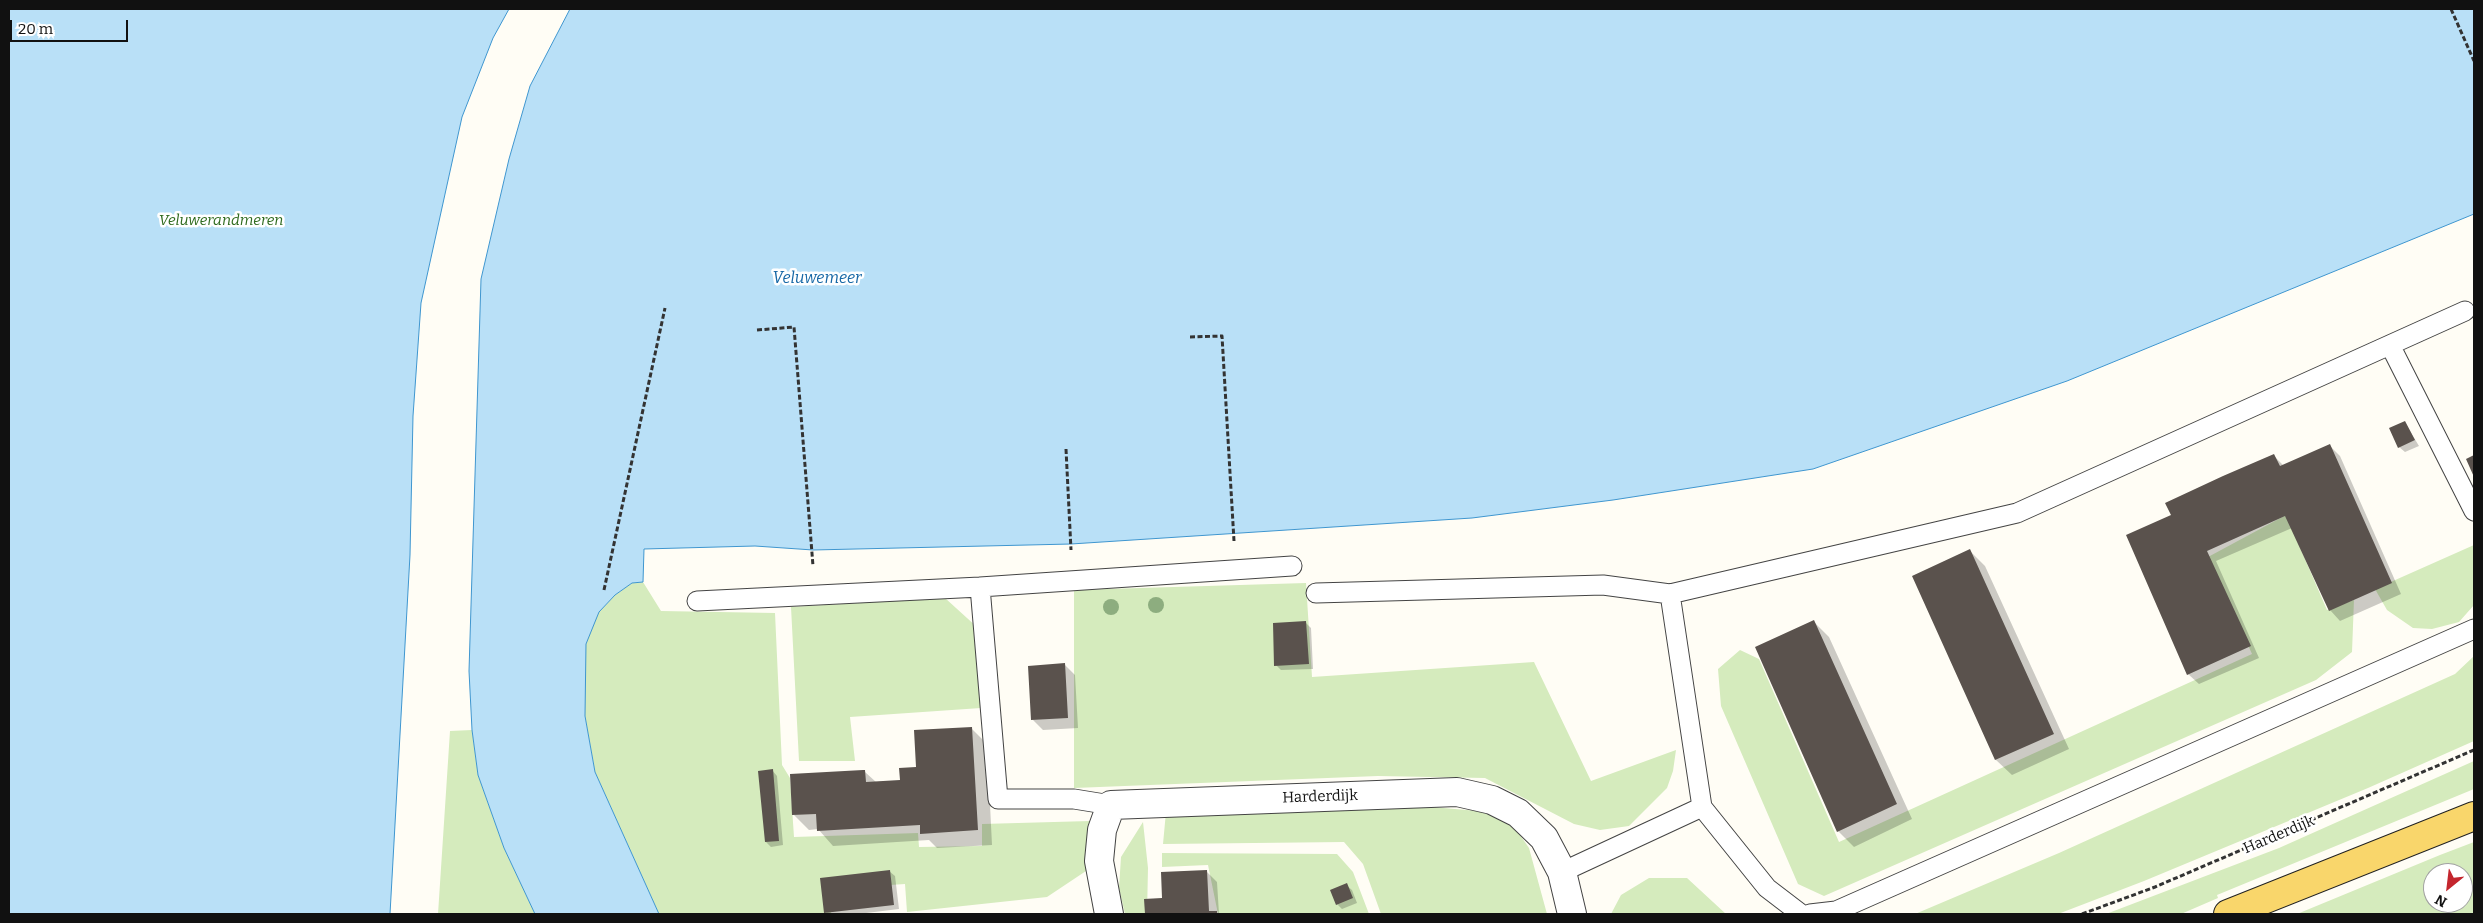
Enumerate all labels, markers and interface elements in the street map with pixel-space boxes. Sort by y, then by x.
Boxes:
scale bar [12,10,130,42]
text: 20 m [18,20,53,38]
park label: Veluwerandmeren [159,212,283,230]
water label: Veluwemeer [773,269,861,289]
street label: Harderdijk [1282,787,1358,807]
street label: Harderdijk [2241,812,2317,858]
north arrow [2423,863,2473,913]
text: N [2432,891,2450,911]

